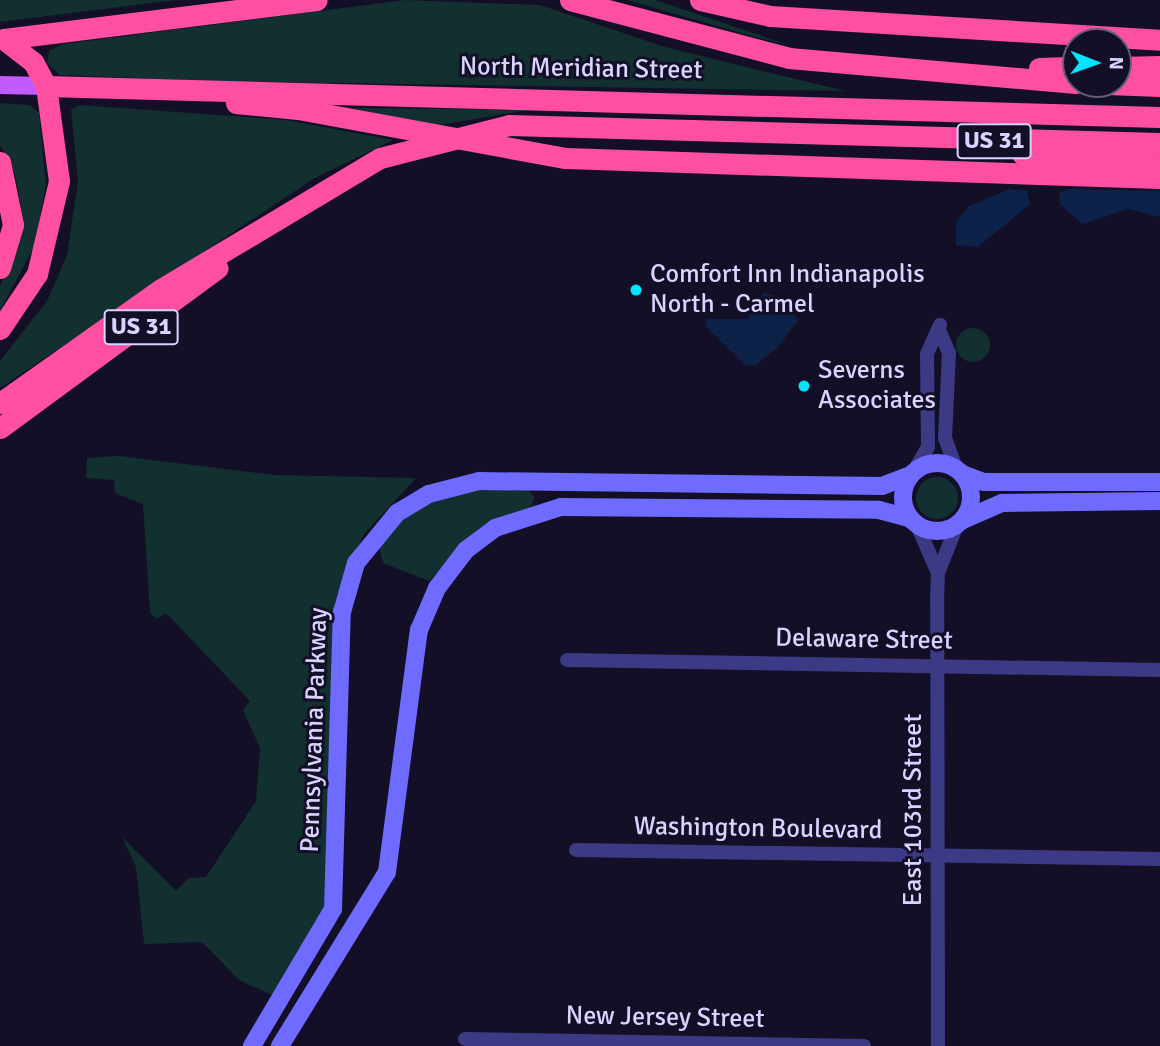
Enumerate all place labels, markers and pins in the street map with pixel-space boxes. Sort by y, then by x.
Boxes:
place label: Comfort Inn Indianapolis North - Carmel [650,259,925,320]
marker: Comfort Inn Indianapolis North - Carmel [628,282,644,298]
place label: Severns Associates [818,355,936,416]
marker: Severns Associates [796,378,812,394]

